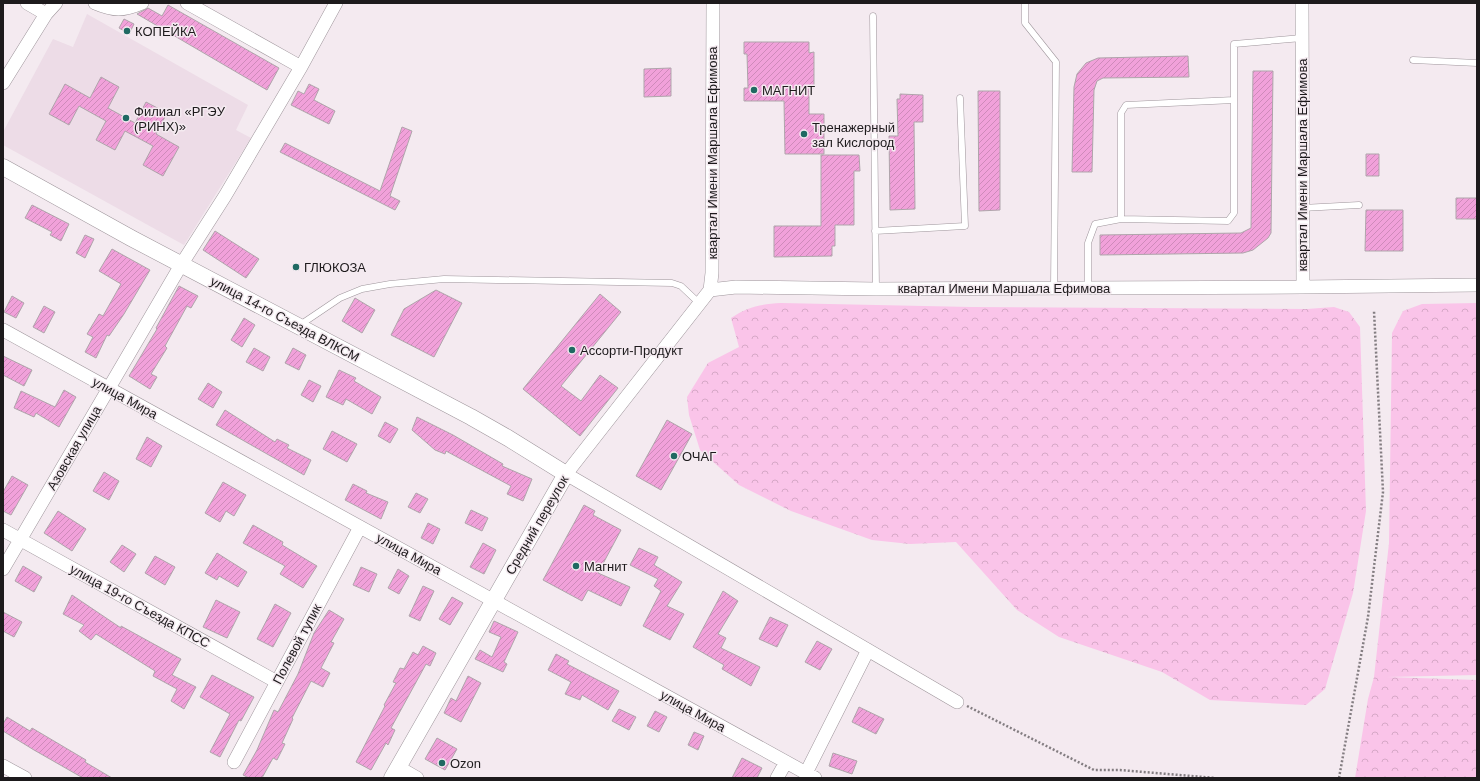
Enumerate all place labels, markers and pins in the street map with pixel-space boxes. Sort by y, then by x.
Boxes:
place label: КОПЕЙКА [135,24,196,39]
marker: КОПЕЙКА [122,26,132,36]
place label: МАГНИТ [762,83,815,98]
marker: МАГНИТ [749,85,759,95]
place label: Филиал «РГЭУ (РИНХ)» [134,104,226,134]
marker: Филиал «РГЭУ (РИНХ)» [121,113,131,123]
place label: Тренажерный зал Кислород [812,120,895,150]
marker: Тренажерный зал Кислород [799,129,809,139]
place label: ГЛЮКОЗА [304,260,366,275]
marker: ГЛЮКОЗА [291,262,301,272]
place label: Ассорти-Продукт [580,343,683,358]
marker: Ассорти-Продукт [567,345,577,355]
place label: ОЧАГ [682,449,716,464]
marker: ОЧАГ [669,451,679,461]
place label: Магнит [584,559,627,574]
marker: Магнит [571,561,581,571]
place label: Ozon [450,756,481,771]
marker: Ozon [437,758,447,768]

